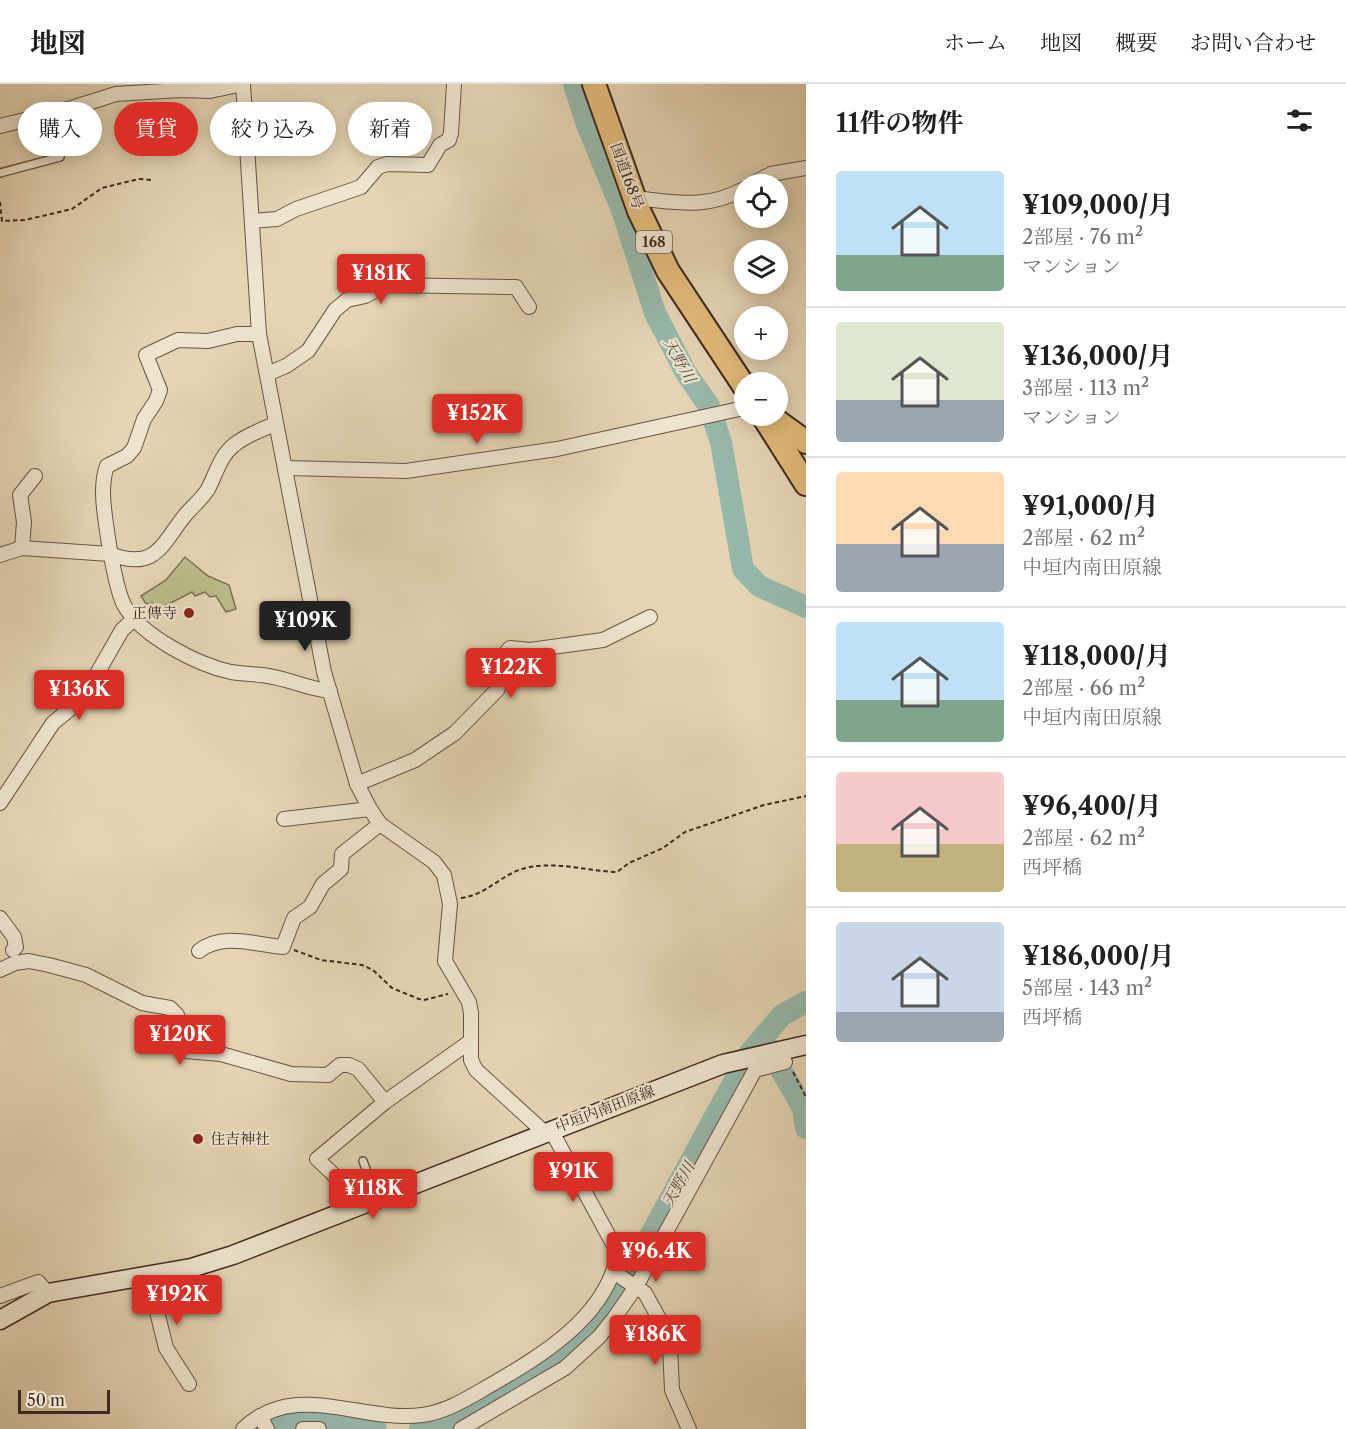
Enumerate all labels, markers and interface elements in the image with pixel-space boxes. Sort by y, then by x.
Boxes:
text: 地図 [30,26,86,60]
text: ホーム [944,30,1007,55]
text: 地図 [1040,30,1082,55]
text: 概要 [1115,30,1157,55]
text: お問い合わせ [1190,30,1316,55]
chip: 購入 [18,102,102,156]
chip: 賃貸 [114,102,198,156]
chip: 絞り込み [210,102,336,156]
chip: 新着 [348,102,432,156]
icon: filters [1283,104,1316,137]
text: 11件の物件 [836,107,963,139]
street label: 国道168号 [607,140,648,211]
map controls [734,174,788,426]
button: locate [734,174,788,228]
text: ¥109,000/月 [1022,189,1174,221]
icon: home [884,195,956,267]
text: 2部屋 · 76 m² [1022,225,1143,249]
road number: 168 [636,231,672,253]
button: layers [734,240,788,294]
pin: ¥181K [339,254,423,305]
text: マンション [1022,254,1121,278]
text: ¥181K [351,261,411,285]
button: + [734,306,788,360]
water label: 天野川 [660,334,701,388]
text: ¥136,000/月 [1022,340,1174,372]
icon: home [884,346,956,418]
button: − [734,372,788,426]
text: 3部屋 · 113 m² [1022,376,1149,400]
pin: ¥152K [435,394,519,445]
text: ¥152K [446,401,508,425]
text: マンション [1022,405,1121,429]
text: ¥91,000/月 [1022,490,1159,522]
icon: home [884,496,956,568]
text: 2部屋 · 62 m² [1022,526,1145,550]
text: 中垣内南田原線 [1022,555,1162,579]
pin: ¥109K [263,601,347,652]
place label: 正傳寺 [132,603,177,622]
marker: 正傳寺 [182,606,196,620]
text: ¥109K [273,608,337,632]
text: ¥118,000/月 [1022,640,1171,672]
icon: home [884,646,956,718]
pin: ¥122K [469,648,553,699]
text: ¥122K [480,655,542,679]
pin: ¥136K [37,670,121,721]
text: 2部屋 · 66 m² [1022,676,1145,700]
text: ¥136K [48,677,110,701]
text: 中垣内南田原線 [1022,705,1162,729]
text: ¥96,400/月 [1022,790,1162,822]
icon: home [884,796,956,868]
text: 2部屋 · 62 m² [1022,826,1145,850]
text: 西坪橋 [1022,855,1082,879]
text: ¥186,000/月 [1022,940,1175,972]
icon: home [884,946,956,1018]
text: 5部屋 · 143 m² [1022,976,1152,1000]
text: 西坪橋 [1022,1005,1082,1029]
pin: ¥120K [138,1015,222,1066]
text: ¥120K [148,1022,212,1046]
street label: 中垣内南田原線 [552,1081,657,1136]
place label: 住吉神社 [210,1129,270,1148]
marker: 住吉神社 [191,1132,205,1146]
pin: ¥91K [537,1152,609,1203]
water label: 天野川 [658,1156,699,1210]
text: ¥91K [548,1159,598,1183]
pin: ¥118K [331,1169,415,1220]
text: ¥118K [343,1176,403,1200]
pin: ¥96.4K [607,1232,705,1283]
text: ¥96.4K [621,1239,691,1263]
pin: ¥192K [135,1275,219,1326]
text: ¥192K [146,1282,208,1306]
pin: ¥186K [613,1315,697,1366]
text: ¥186K [624,1322,686,1346]
scale bar [18,1387,110,1414]
text: 50 m [27,1390,65,1410]

